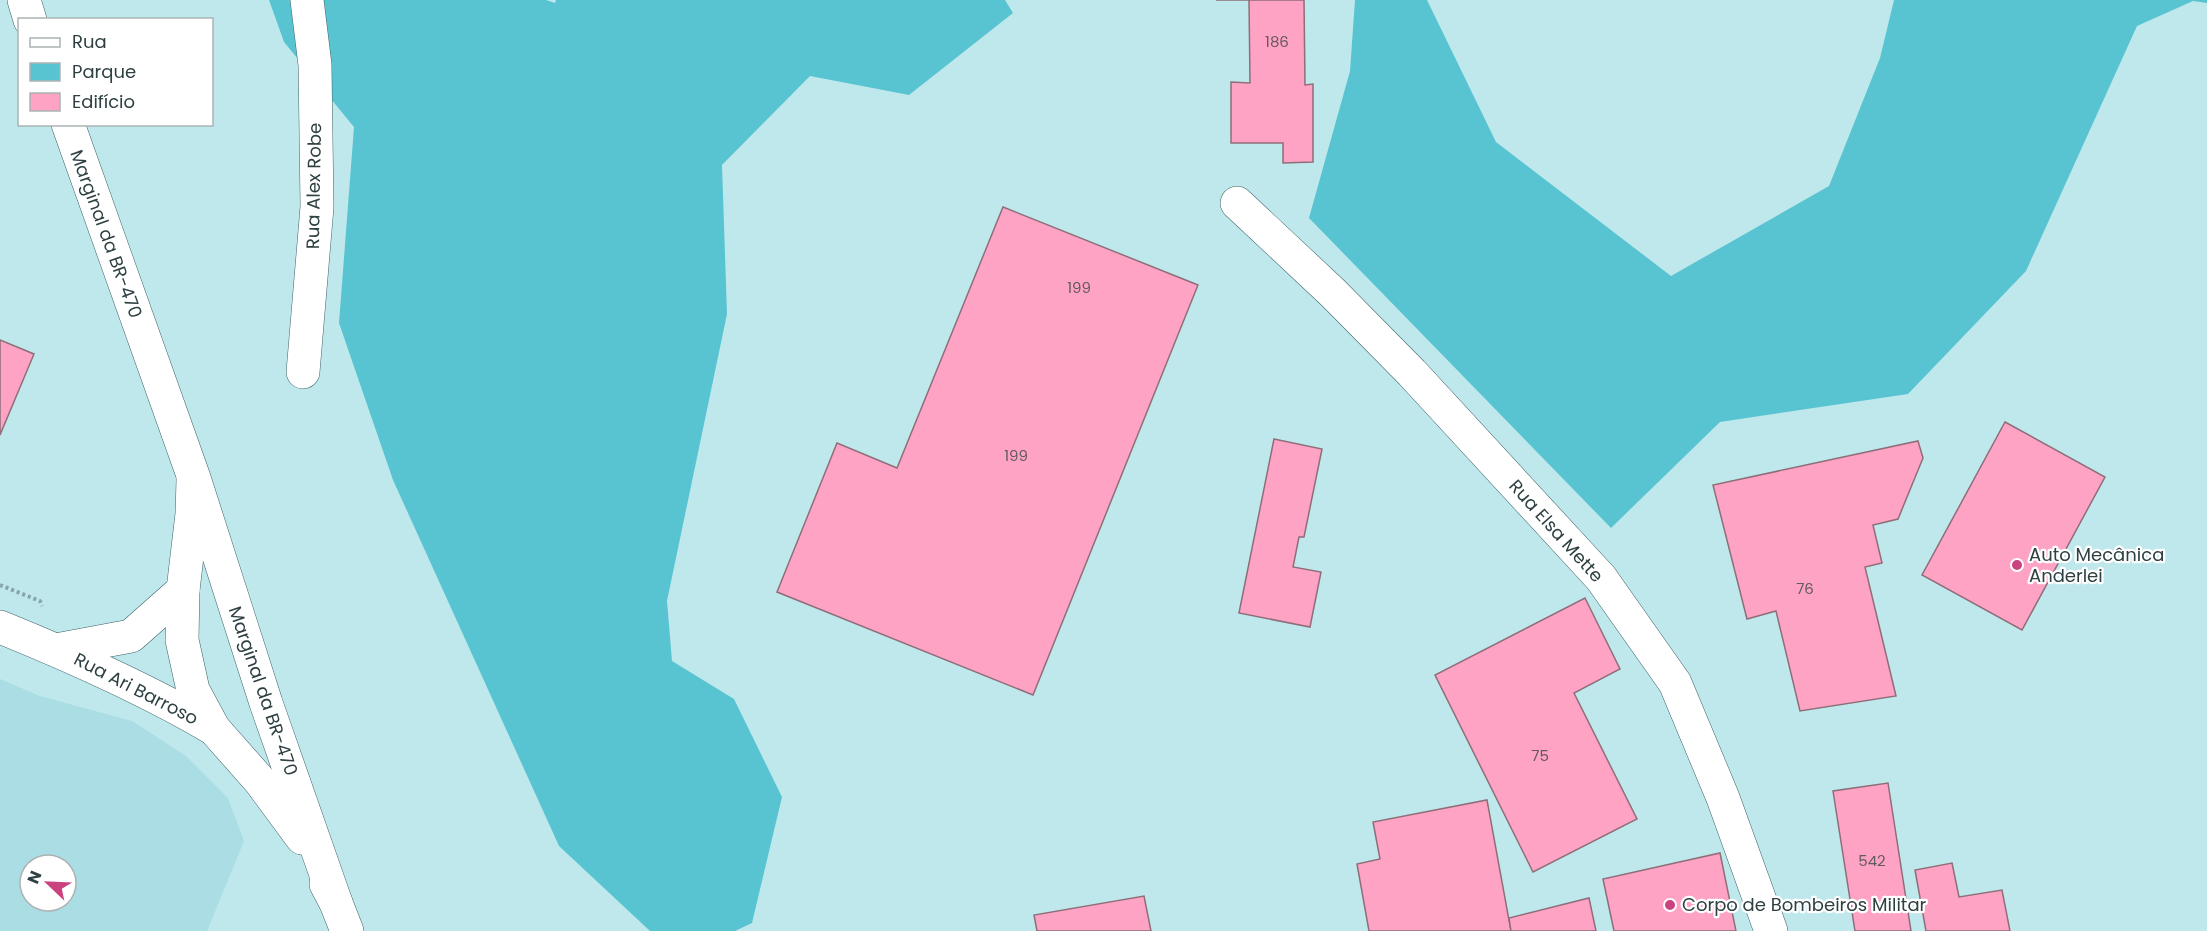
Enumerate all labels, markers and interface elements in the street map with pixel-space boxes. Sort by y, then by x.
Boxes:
legend [18,18,213,126]
text: Rua [72,29,107,54]
house number: 186 [1265,31,1289,52]
text: Parque [72,59,136,84]
text: Edifício [72,89,135,114]
street label: Rua Alex Robe [300,123,327,249]
street label: Marginal da BR-470 [64,146,149,321]
house number: 199 [1067,277,1091,298]
house number: 199 [1004,445,1028,466]
street label: Rua Elsa Mette [1503,474,1609,587]
place label: Auto Mecânica Anderlei [2029,542,2164,588]
marker: Auto Mecânica Anderlei [2010,558,2024,572]
house number: 76 [1796,578,1814,599]
street label: Marginal da BR-470 [223,603,304,779]
street label: Rua Ari Barroso [70,646,203,731]
house number: 75 [1531,745,1549,766]
house number: 542 [1858,850,1886,871]
north arrow [18,853,78,913]
text: N [22,867,48,887]
place label: Corpo de Bombeiros Militar [1682,892,1927,917]
marker: Corpo de Bombeiros Militar [1663,898,1677,912]

